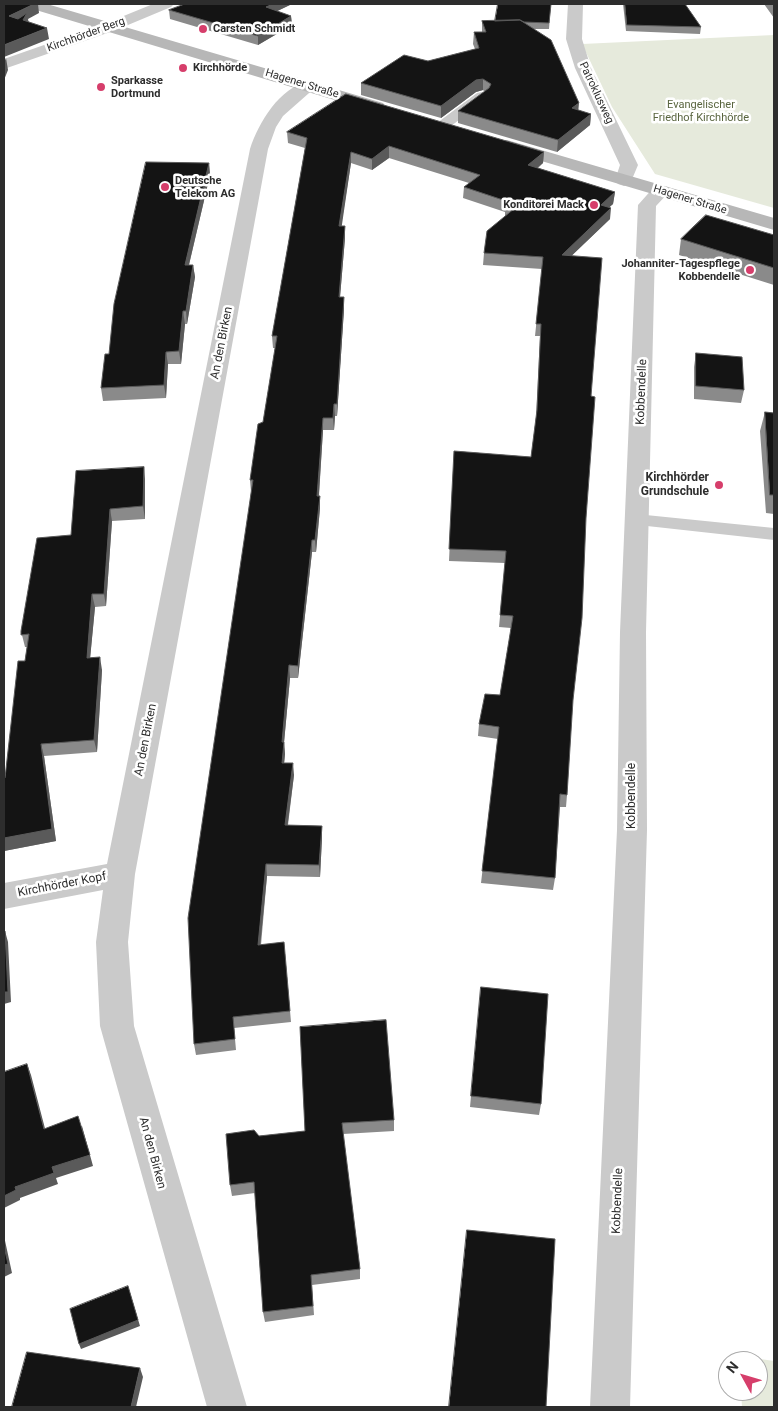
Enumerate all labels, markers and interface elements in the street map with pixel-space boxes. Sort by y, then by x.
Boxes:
street label: Kirchhörder Berg [45,15,127,55]
place label: Carsten Schmidt [213,22,295,36]
marker: Carsten Schmidt [197,23,209,35]
street label: Patroklusweg [576,60,616,126]
place label: Kirchhörde [193,61,247,75]
marker: Kirchhörde [177,62,189,74]
street label: Hagener Straße [264,67,340,101]
place label: Sparkasse Dortmund [111,74,163,100]
marker: Sparkasse Dortmund [95,81,107,93]
park label: Evangelischer Friedhof Kirchhörde [653,98,749,124]
place label: Deutsche Telekom AG [175,174,235,200]
marker: Deutsche Telekom AG [159,181,171,193]
street label: Hagener Straße [652,183,728,217]
place label: Konditorei Mack [503,198,584,212]
marker: Konditorei Mack [588,199,600,211]
place label: Johanniter-Tagespflege Kobbendelle [621,257,740,283]
marker: Johanniter-Tagespflege Kobbendelle [744,264,756,276]
street label: An den Birken [208,306,236,380]
street label: Kobbendelle [634,359,650,425]
place label: Kirchhörder Grundschule [641,471,709,499]
marker: Kirchhörder Grundschule [713,479,725,491]
street label: An den Birken [132,703,160,777]
street label: Kobbendelle [625,763,639,829]
street label: Kirchhörder Kopf [16,869,108,901]
street label: An den Birken [136,1116,168,1190]
street label: Kobbendelle [610,1168,626,1234]
north arrow [718,1351,768,1401]
text: N [723,1358,741,1376]

